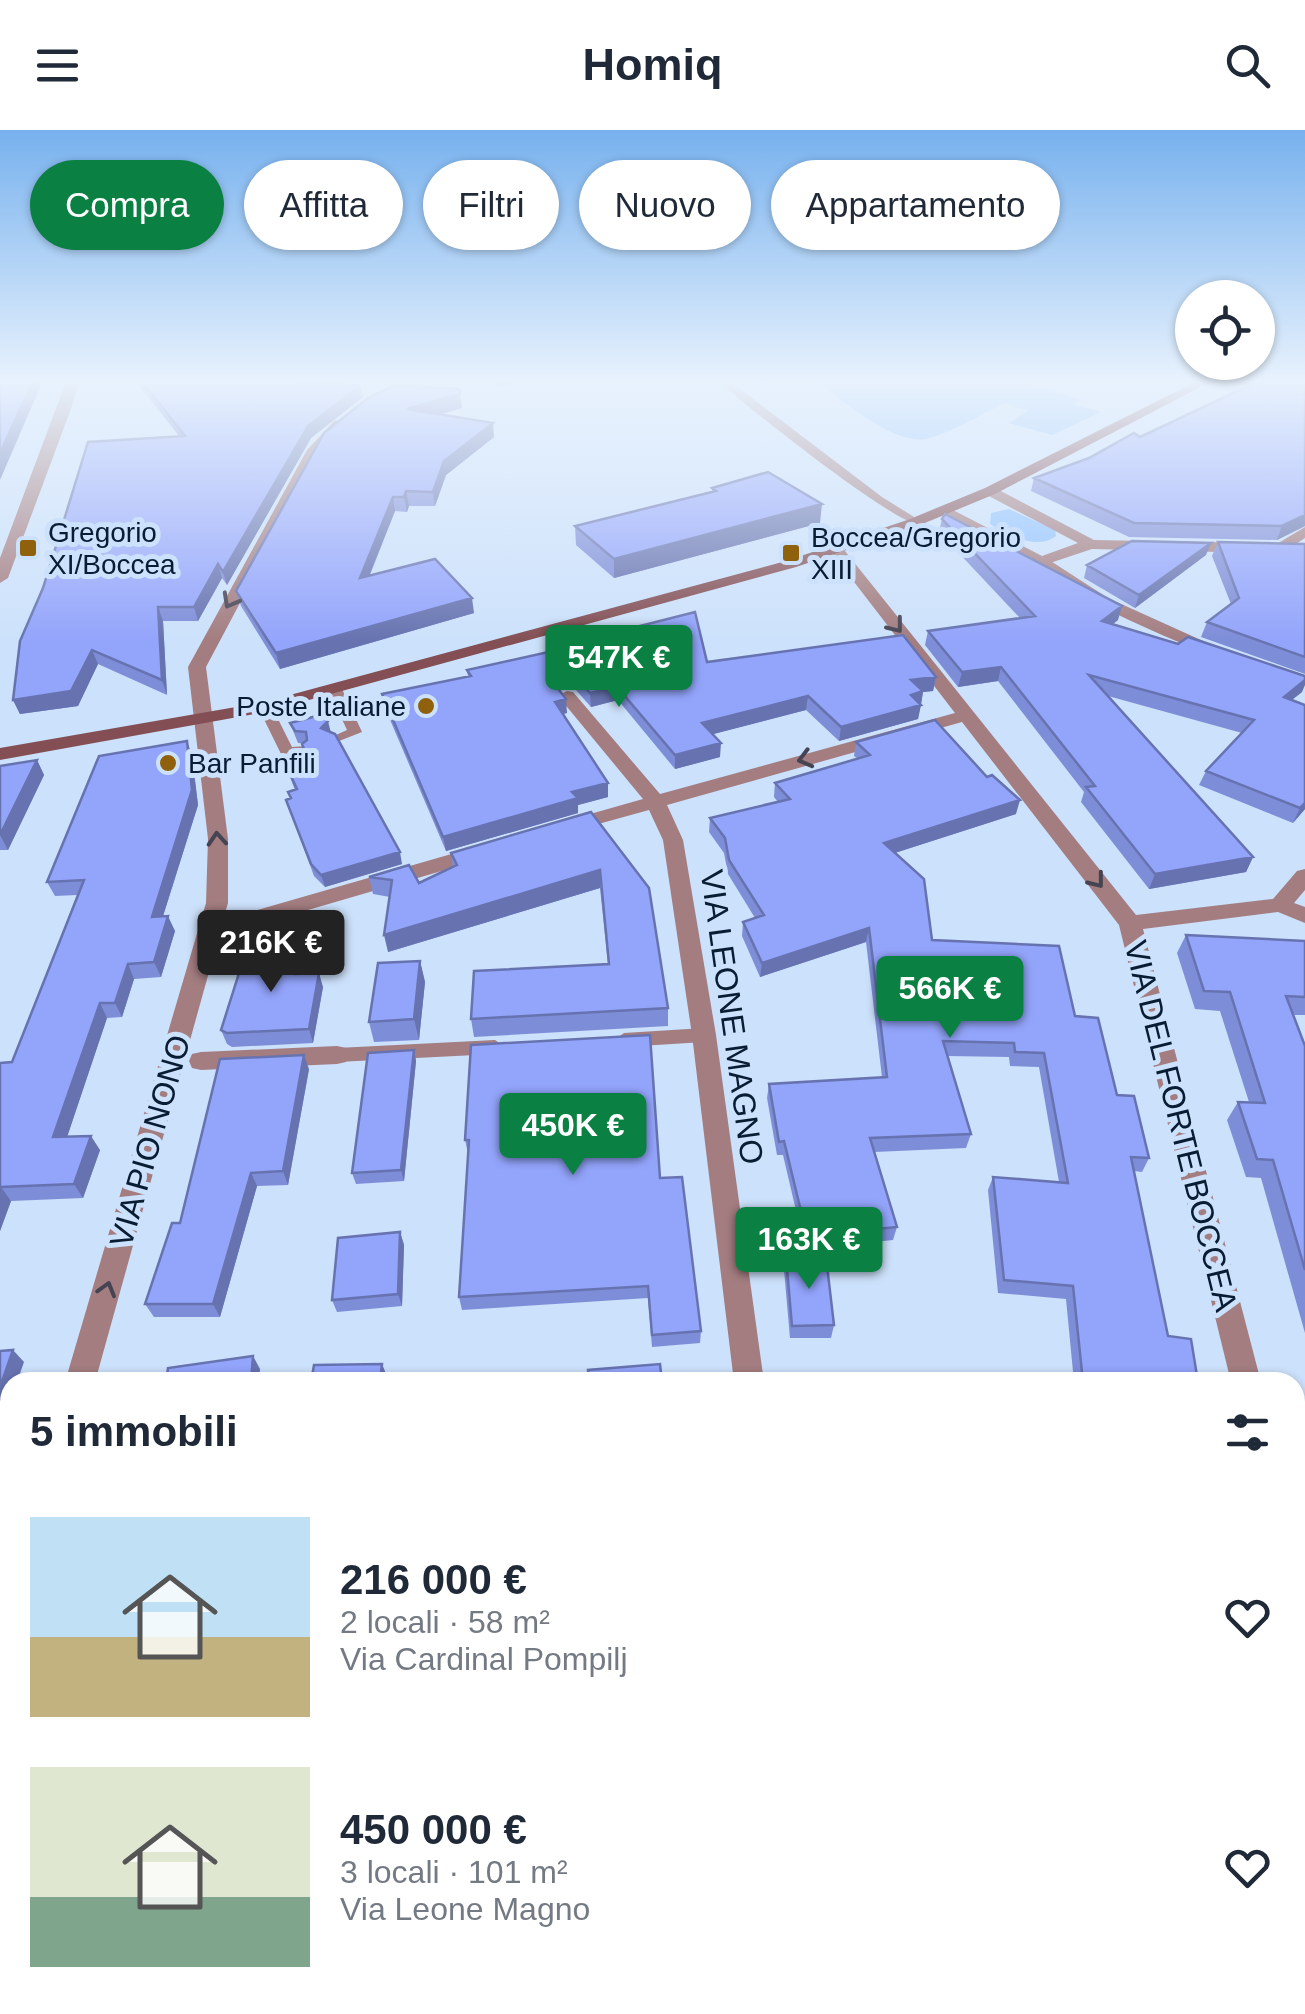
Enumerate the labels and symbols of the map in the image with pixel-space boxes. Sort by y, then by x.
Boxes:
place label: Gregorio XI/Boccea [48,517,176,580]
place label: Boccea/Gregorio XIII [811,522,1021,585]
marker: Gregorio XI/Boccea [17,537,39,559]
marker: Boccea/Gregorio XIII [780,542,802,564]
one-way arrow [223,591,243,609]
one-way arrow [884,614,902,632]
pin: 547K € [538,625,700,710]
place label: Poste Italiane [236,691,406,722]
marker: Poste Italiane [415,695,437,717]
place label: Bar Panfili [188,748,316,779]
one-way arrow [797,748,814,769]
marker: Bar Panfili [157,752,179,774]
one-way arrow [207,831,228,847]
street label: VIA LEONE MAGNO [694,867,770,1167]
one-way arrow [1085,870,1103,888]
pin: 216K € [190,910,352,995]
street label: VIA DEL FORTE BOCCEA [1118,937,1245,1316]
pin: 566K € [869,956,1031,1041]
street label: VIA PIO NONO [103,1031,197,1251]
pin: 450K € [492,1093,654,1178]
pin: 163K € [728,1207,890,1292]
one-way arrow [96,1281,117,1298]

